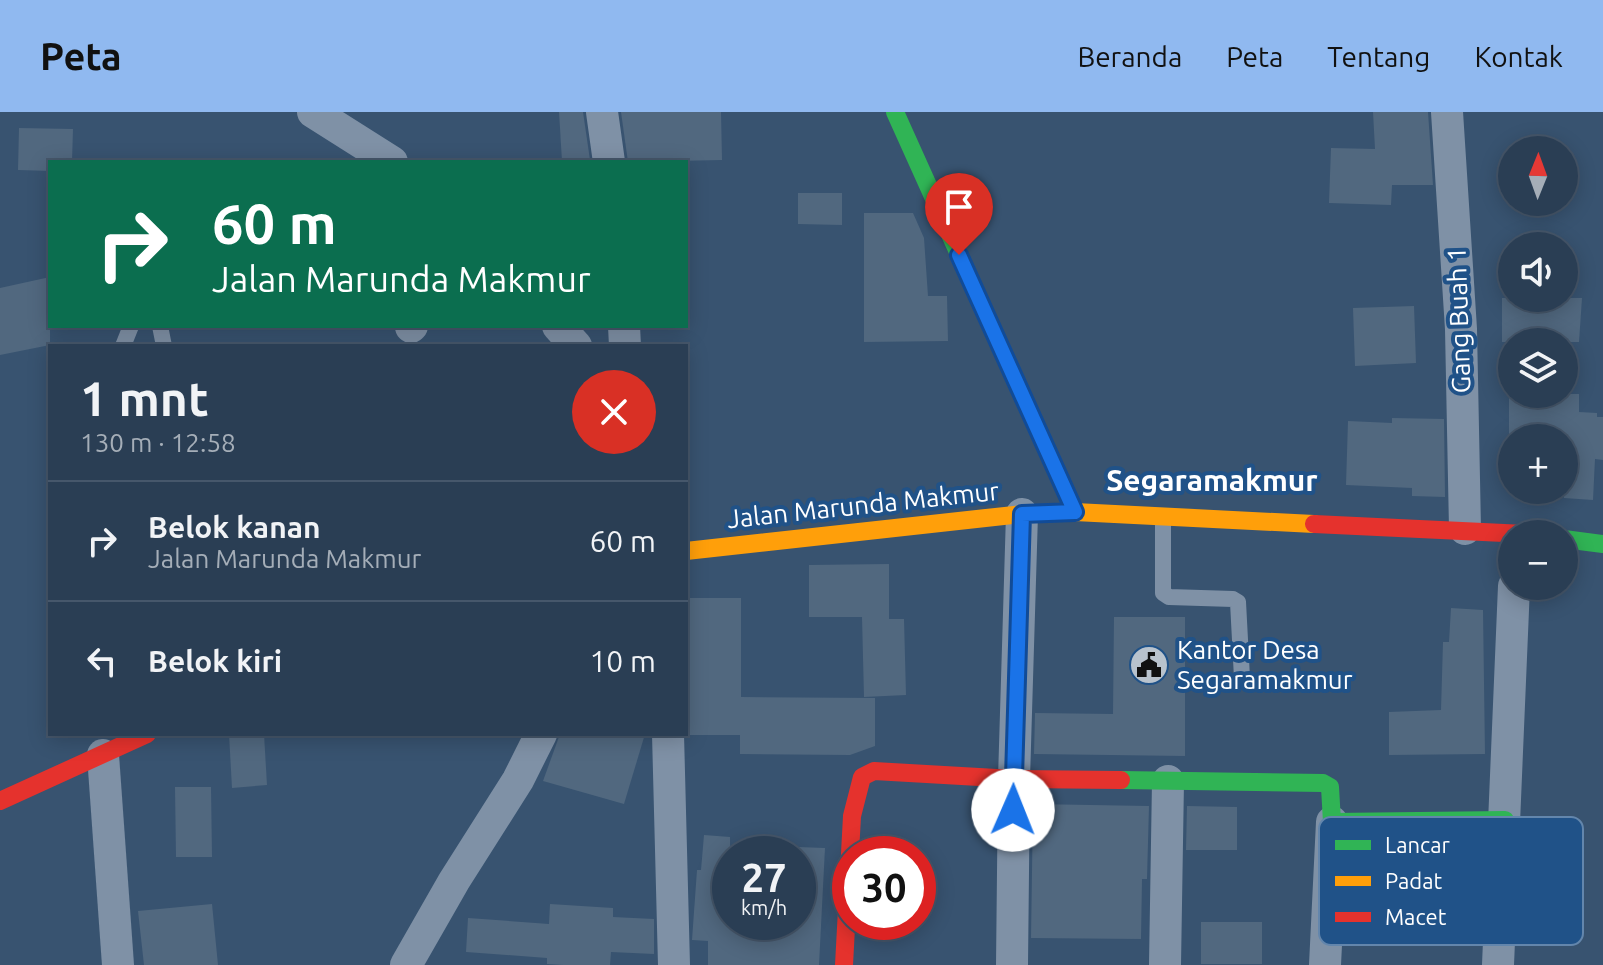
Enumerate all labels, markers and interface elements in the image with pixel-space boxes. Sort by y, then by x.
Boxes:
text: Peta [40,35,122,77]
text: Beranda [1077,41,1182,72]
text: Peta [1226,41,1283,72]
text: Tentang [1327,41,1430,72]
text: Kontak [1474,41,1563,72]
north arrow [1498,136,1578,216]
map controls [1498,136,1578,600]
pin [925,173,993,255]
icon: arrive [937,185,981,229]
icon: right [80,192,184,296]
text: 60 m [212,192,337,255]
button: sound [1498,232,1578,312]
street label: Gang Buah 1 [1441,246,1476,394]
text: Jalan Marunda Makmur [212,258,591,299]
button: layers [1498,328,1578,408]
button: close [572,370,656,454]
text: 1 mnt [80,371,209,425]
button: + [1498,424,1578,504]
text: 130 m · 12:58 [80,428,236,457]
district label: Segaramakmur [1106,463,1318,497]
street label: Jalan Marunda Makmur [725,476,1001,533]
text: Belok kanan [148,510,321,544]
icon: right [80,519,124,563]
button: − [1498,520,1578,600]
text: 60 m [589,524,656,558]
text: Jalan Marunda Makmur [148,544,421,573]
place label: Kantor Desa Segaramakmur [1177,635,1353,694]
icon: left [80,639,124,683]
text: Belok kiri [148,644,282,678]
text: 10 m [589,644,656,678]
public building icon: Kantor Desa Segaramakmur [1128,644,1170,686]
position arrow [971,768,1055,852]
legend [1319,817,1583,945]
text: Lancar [1385,832,1451,857]
speed limit sign: 30 [832,836,936,940]
text: 27 [741,855,787,900]
text: Padat [1385,868,1442,893]
text: km/h [741,896,787,919]
text: Macet [1385,904,1447,929]

